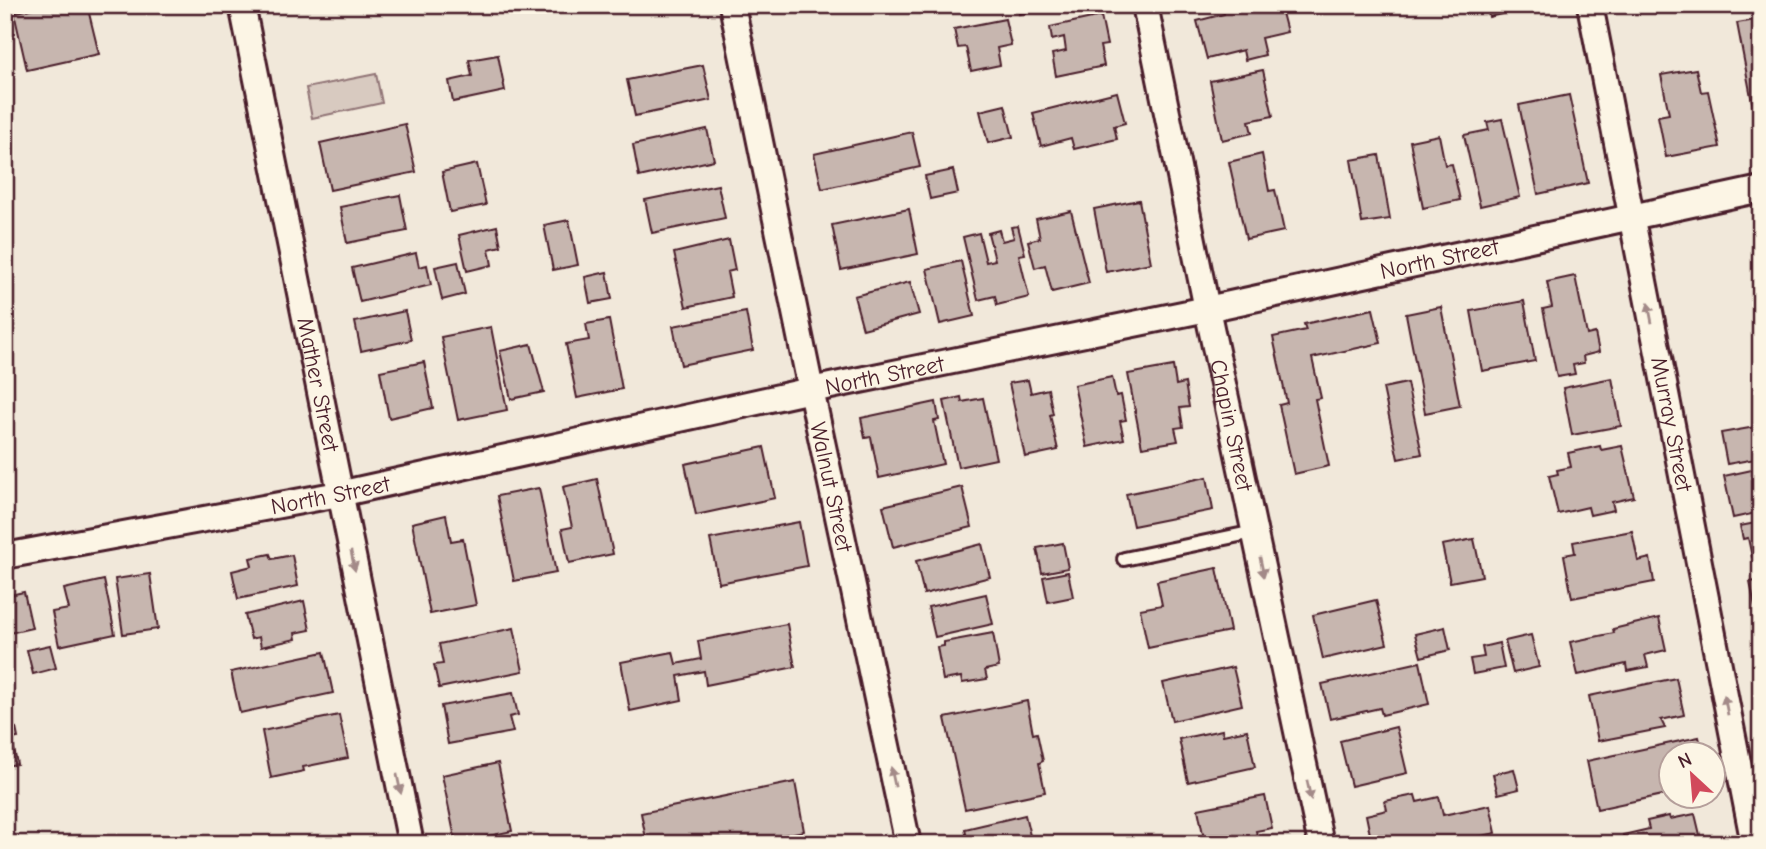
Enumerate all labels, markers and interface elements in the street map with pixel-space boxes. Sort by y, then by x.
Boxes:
street label: North Street [1378,233,1503,285]
one-way arrow [1644,302,1655,324]
street label: Mather Street [291,315,345,455]
street label: North Street [823,350,948,401]
street label: Murray Street [1645,355,1698,495]
street label: Chapin Street [1204,357,1259,495]
street label: Walnut Street [804,420,858,556]
street label: North Street [269,470,394,520]
one-way arrow [348,550,359,572]
one-way arrow [1256,556,1267,578]
one-way arrow [1721,694,1732,716]
north arrow [1658,740,1728,810]
text: N [1675,748,1695,773]
one-way arrow [888,766,899,788]
one-way arrow [393,773,404,795]
one-way arrow [1304,779,1315,801]

